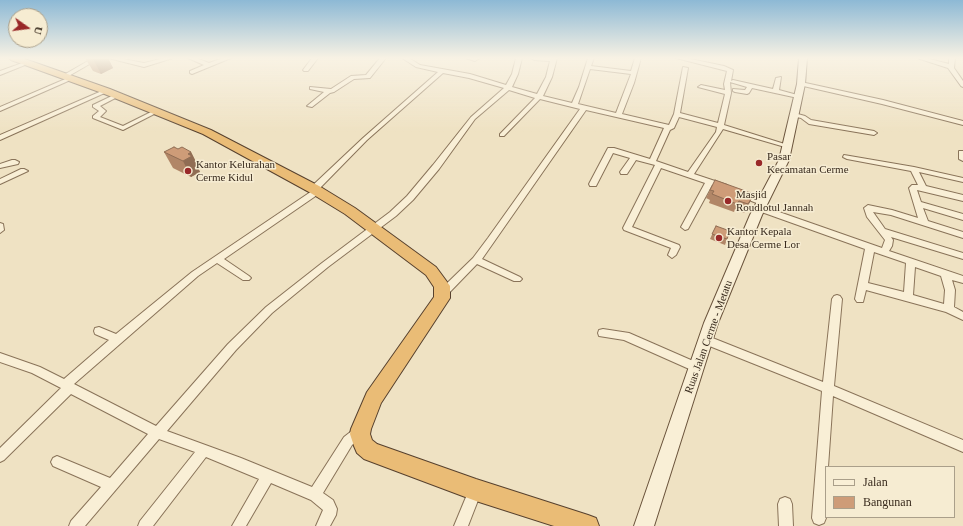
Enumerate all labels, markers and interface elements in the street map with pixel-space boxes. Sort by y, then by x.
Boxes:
north arrow [8,8,48,48]
text: U [32,25,45,36]
place label: Pasar Kecamatan Cerme [767,150,849,176]
place label: Kantor Kelurahan Cerme Kidul [196,158,275,184]
marker: Pasar Kecamatan Cerme [754,158,764,168]
marker: Kantor Kelurahan Cerme Kidul [183,166,193,176]
place label: Masjid Roudlotul Jannah [736,188,813,214]
marker: Masjid Roudlotul Jannah [723,196,733,206]
place label: Kantor Kepala Desa Cerme Lor [727,225,800,251]
marker: Kantor Kepala Desa Cerme Lor [714,233,724,243]
street label: Ruas Jalan Cerme - Metatu [682,278,736,396]
legend [825,466,955,518]
text: Jalan [863,475,888,489]
text: Bangunan [863,495,912,509]

